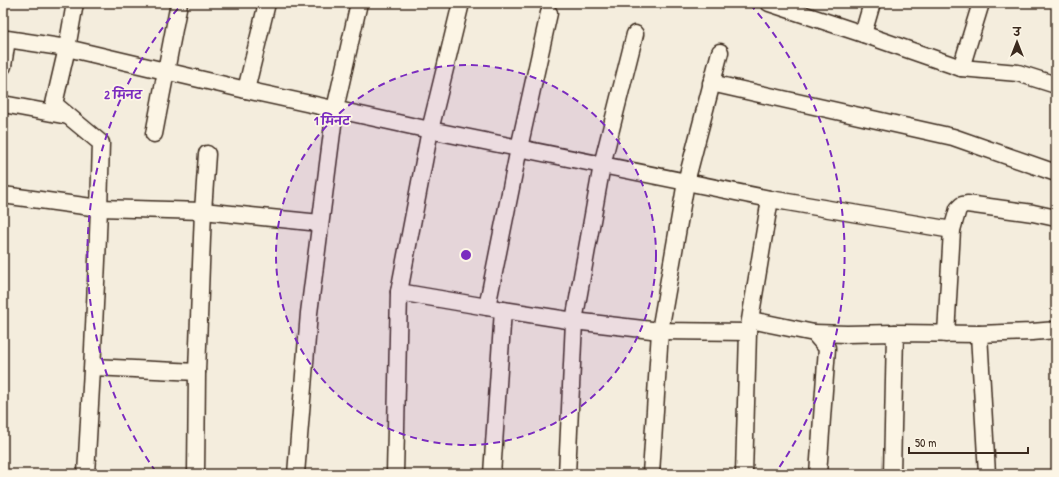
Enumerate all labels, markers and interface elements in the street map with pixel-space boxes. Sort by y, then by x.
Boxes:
north arrow [997,22,1037,62]
text: उ [1012,25,1022,39]
text: 2 मिनट [104,86,143,103]
text: 1 मिनट [314,112,351,129]
centre of rings [459,248,473,262]
scale bar [909,429,1028,455]
text: 50 m [915,434,936,451]

